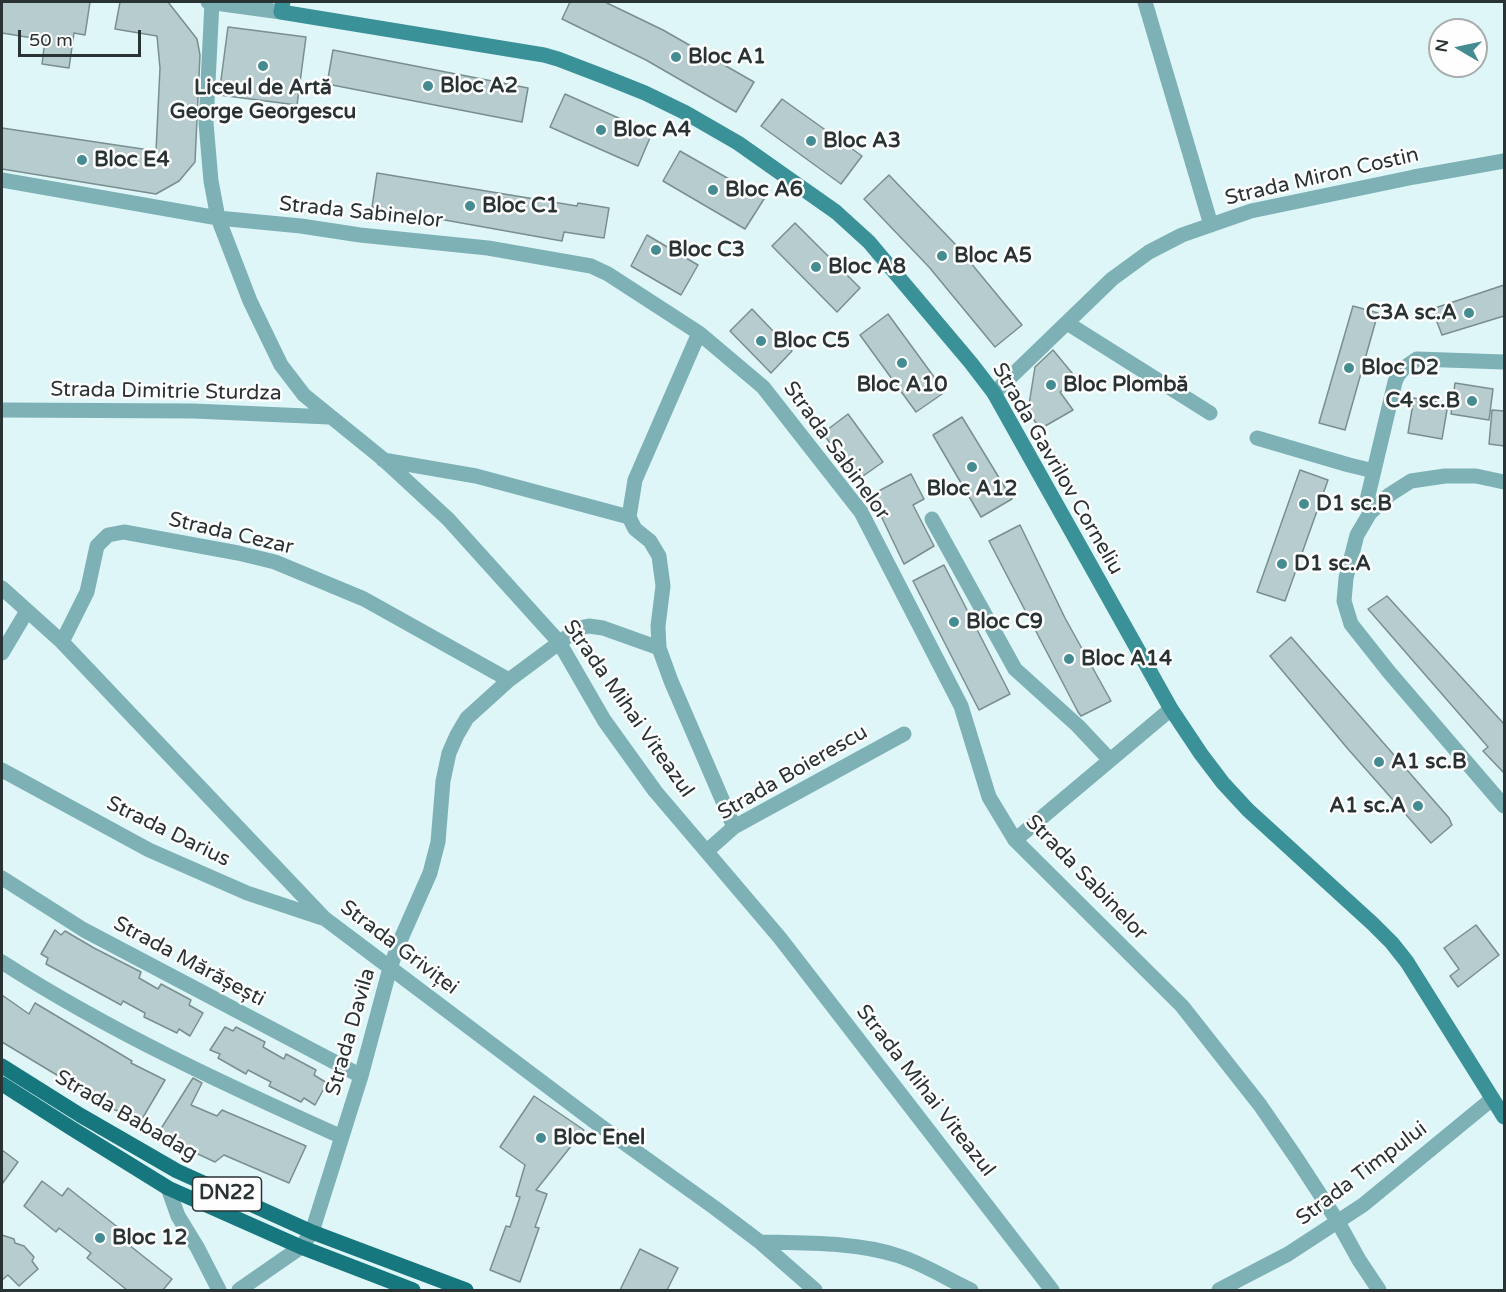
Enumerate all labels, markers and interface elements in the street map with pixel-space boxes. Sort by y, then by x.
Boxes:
scale bar [21,18,144,56]
north arrow [1428,18,1488,78]
text: 50 m [29,29,73,51]
text: N [1431,38,1453,53]
place label: Bloc A1 [688,44,766,70]
marker: Bloc A1 [669,50,683,64]
marker: Liceul de Artă George Georgescu [256,59,270,73]
place label: Bloc A2 [440,73,518,99]
place label: Liceul de Artă George Georgescu [170,75,356,125]
marker: Bloc A2 [421,79,435,93]
place label: Bloc A4 [613,117,691,143]
marker: Bloc A4 [594,123,608,137]
place label: Bloc A3 [823,128,901,154]
marker: Bloc A3 [804,134,818,148]
street label: Strada Miron Costin [1223,142,1421,212]
place label: Bloc E4 [94,147,170,173]
marker: Bloc E4 [75,153,89,167]
place label: Bloc A6 [725,177,803,203]
marker: Bloc A6 [706,183,720,197]
street label: Strada Sabinelor [278,192,444,234]
place label: Bloc C1 [482,193,559,219]
marker: Bloc C1 [463,199,477,213]
place label: Bloc C3 [668,237,745,263]
marker: Bloc C3 [649,243,663,257]
place label: Bloc A5 [954,243,1032,269]
marker: Bloc A5 [935,249,949,263]
place label: Bloc A8 [828,254,906,280]
marker: Bloc A8 [809,260,823,274]
place label: C3A sc.A [1366,300,1457,326]
marker: C3A sc.A [1462,306,1476,320]
place label: Bloc C5 [773,328,850,354]
marker: Bloc C5 [754,334,768,348]
place label: Bloc D2 [1361,355,1439,381]
marker: Bloc A10 [895,356,909,370]
street label: Strada Gavrilov Corneliu [986,359,1128,579]
marker: Bloc D2 [1342,361,1356,375]
place label: Bloc A10 [856,372,948,398]
place label: Bloc Plombă [1063,372,1188,398]
street label: Strada Dimitrie Sturdza [50,377,282,407]
street label: Strada Sabinelor [777,377,895,525]
marker: Bloc Plombă [1044,378,1058,392]
place label: C4 sc.B [1385,388,1460,414]
marker: C4 sc.B [1465,394,1479,408]
marker: Bloc A12 [965,460,979,474]
place label: Bloc A12 [926,476,1018,502]
place label: D1 sc.B [1316,491,1392,517]
marker: D1 sc.B [1297,497,1311,511]
street label: Strada Cezar [166,507,296,561]
place label: D1 sc.A [1294,551,1371,577]
marker: D1 sc.A [1275,557,1289,571]
place label: Bloc C9 [966,609,1043,635]
street label: Strada Mihai Viteazul [557,615,699,803]
marker: Bloc C9 [947,615,961,629]
place label: Bloc A14 [1081,646,1172,672]
marker: Bloc A14 [1062,652,1076,666]
street label: Strada Boierescu [714,720,872,826]
place label: A1 sc.B [1391,749,1467,775]
marker: A1 sc.B [1372,755,1386,769]
street label: Strada Darius [102,791,234,873]
place label: A1 sc.A [1329,793,1406,819]
marker: A1 sc.A [1411,799,1425,813]
street label: Strada Sabinelor [1020,810,1152,946]
street label: Strada Griviței [335,895,463,1001]
street label: Strada Mărășești [109,911,269,1013]
street label: Strada Davila [321,965,381,1099]
street label: Strada Mihai Viteazul [850,1000,1000,1182]
street label: Strada Babadag [50,1065,202,1167]
street label: Strada Timpului [1292,1117,1432,1231]
place label: Bloc Enel [553,1125,645,1151]
marker: Bloc Enel [534,1131,548,1145]
road number: DN22 [192,1177,262,1211]
place label: Bloc 12 [112,1225,187,1251]
marker: Bloc 12 [93,1231,107,1245]

